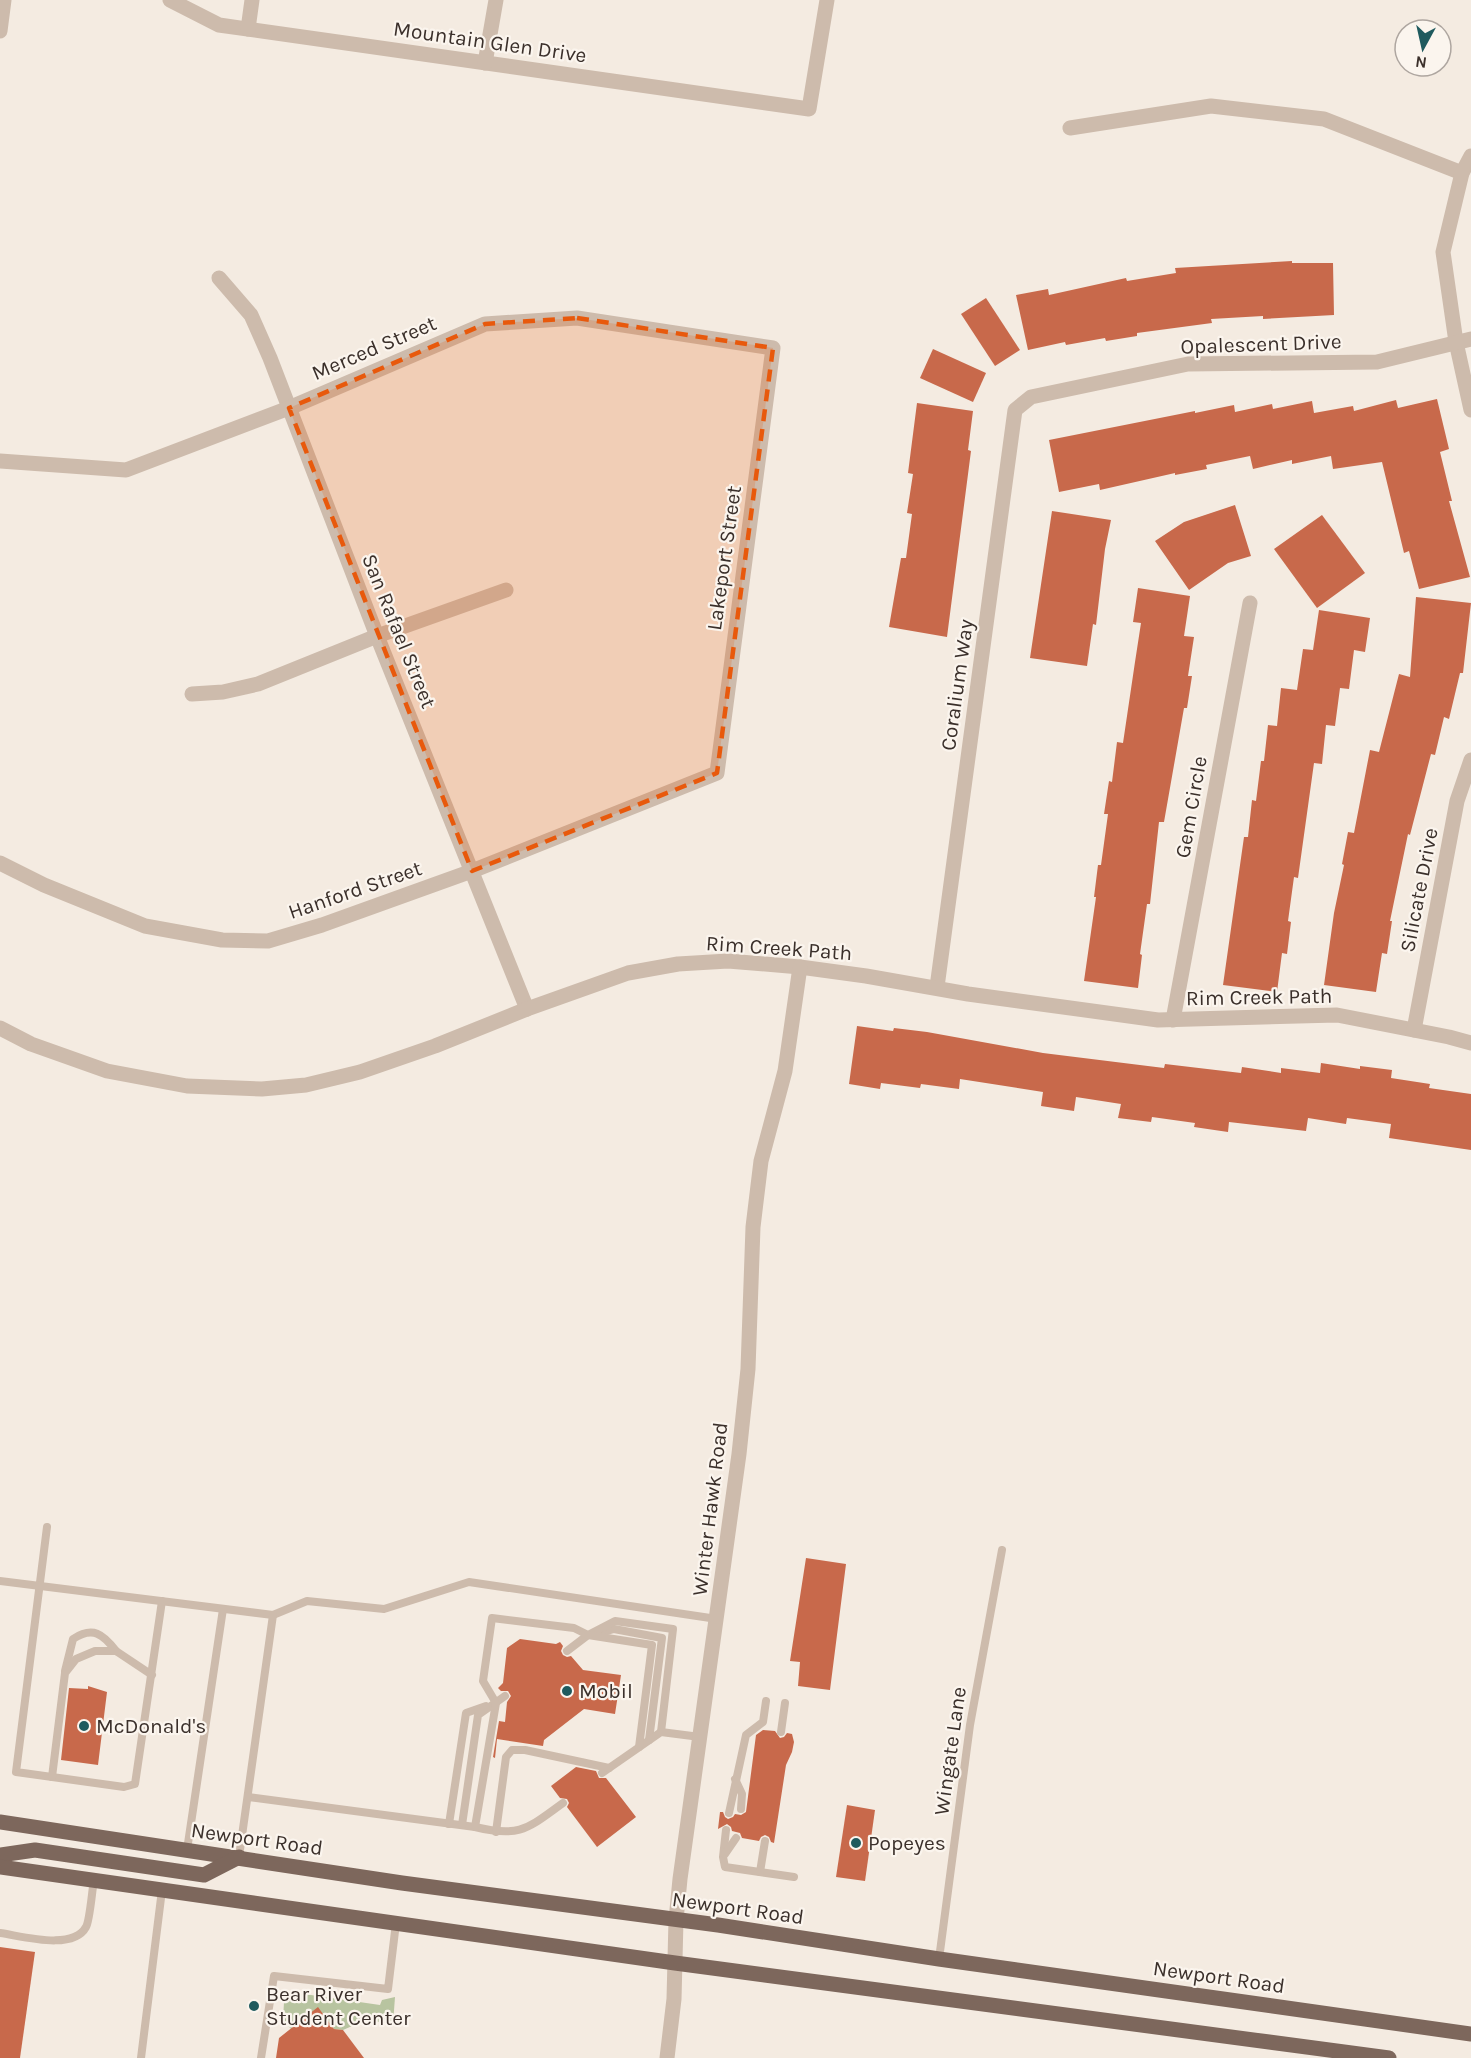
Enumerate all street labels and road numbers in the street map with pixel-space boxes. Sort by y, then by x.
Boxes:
street label: Mountain Glen Drive [392,17,588,67]
street label: Merced Street [308,311,440,385]
street label: Opalescent Drive [1180,329,1342,359]
street label: Lakeport Street [702,484,746,632]
street label: San Rafael Street [357,550,441,712]
street label: Coralium Way [936,618,978,752]
street label: Gem Circle [1170,754,1212,860]
street label: Silicate Drive [1395,826,1443,954]
street label: Hanford Street [285,856,425,924]
street label: Rim Creek Path [705,931,853,965]
street label: Rim Creek Path [1186,984,1332,1010]
street label: Winter Hawk Road [687,1421,733,1597]
street label: Wingate Lane [929,1685,971,1817]
street label: Newport Road [190,1818,324,1860]
street label: Newport Road [671,1887,805,1929]
street label: Newport Road [1152,1956,1286,1998]

